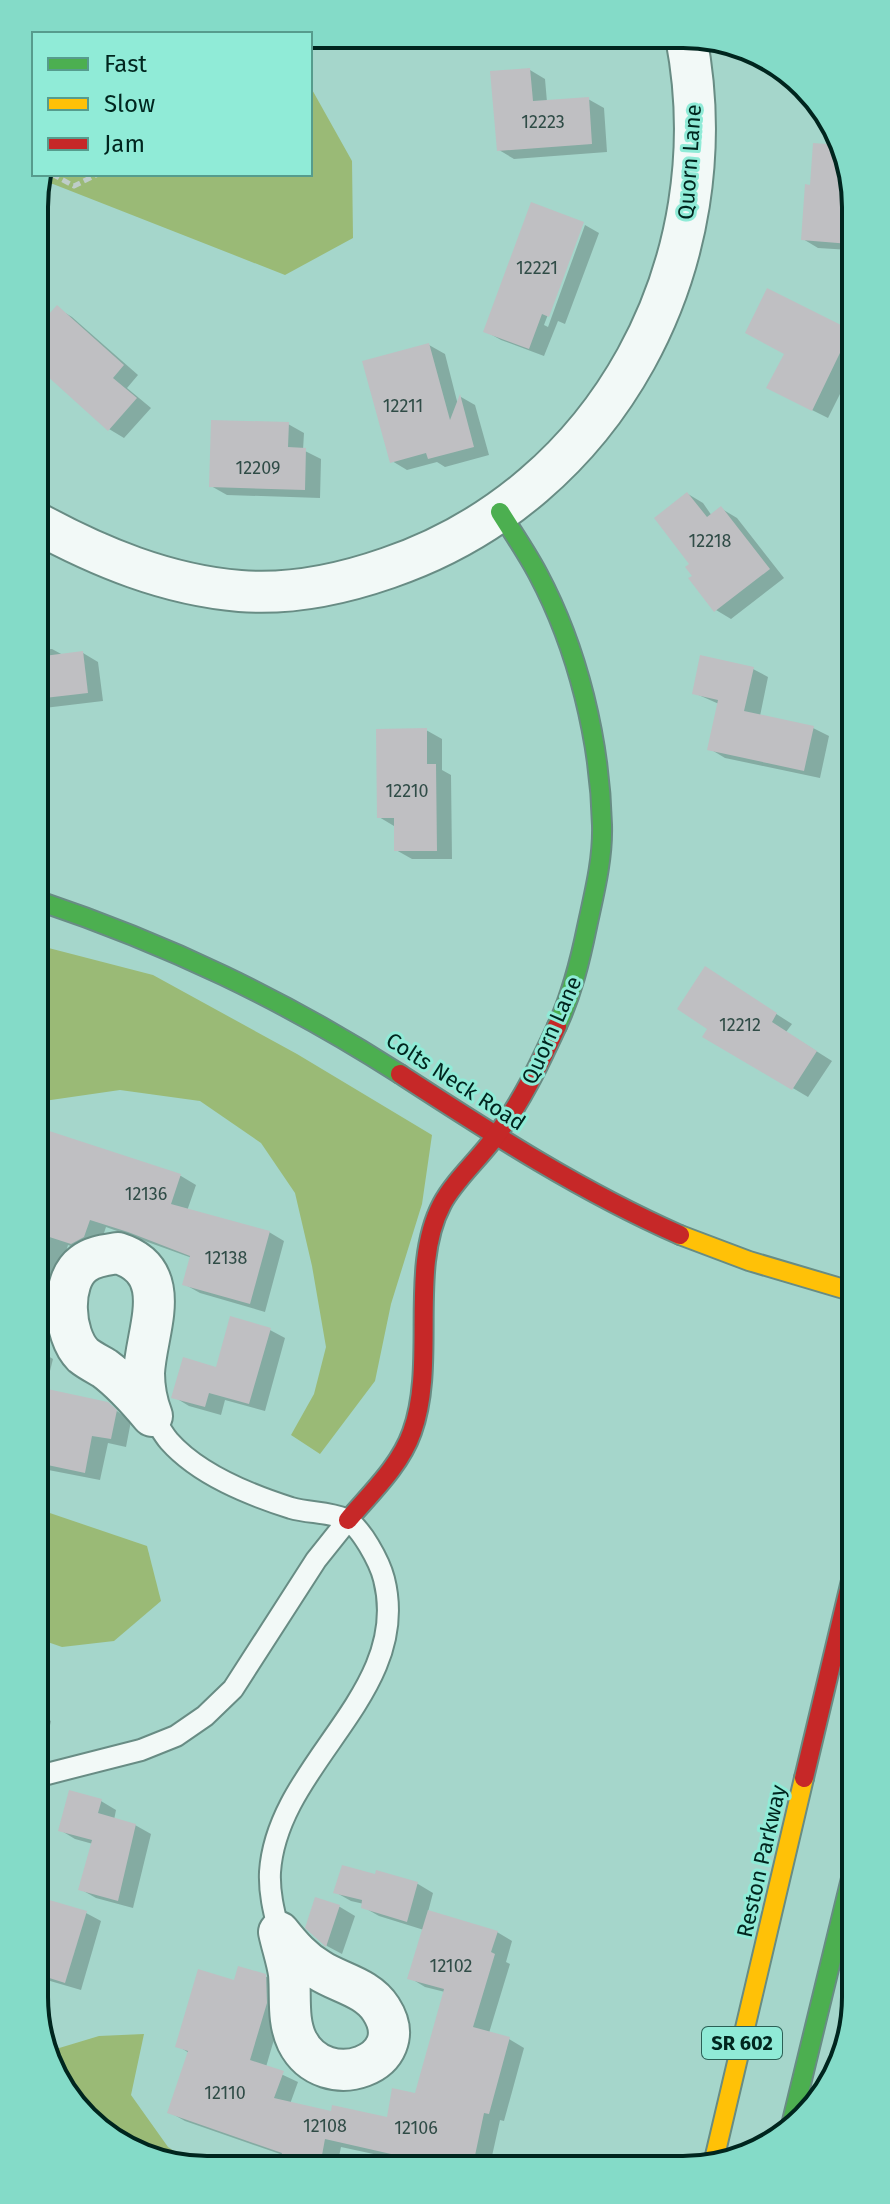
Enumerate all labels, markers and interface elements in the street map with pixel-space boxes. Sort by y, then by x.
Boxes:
legend [32,32,312,176]
text: Fast [104,50,147,78]
text: Slow [104,90,155,118]
street label: Quorn Lane [672,103,707,221]
house number: 12223 [521,111,565,133]
text: Jam [104,130,145,158]
house number: 12221 [516,257,558,279]
house number: 12211 [383,395,423,417]
house number: 12209 [236,457,280,479]
house number: 12218 [689,530,732,552]
house number: 12210 [385,780,429,802]
street label: Quorn Lane [516,972,587,1089]
house number: 12212 [719,1014,761,1036]
street label: Colts Neck Road [381,1026,530,1136]
house number: 12136 [125,1183,167,1205]
house number: 12138 [205,1247,248,1269]
street label: Reston Parkway [731,1782,792,1940]
house number: 12102 [430,1955,472,1977]
road number: SR 602 [702,2027,782,2059]
house number: 12110 [204,2082,246,2104]
house number: 12108 [303,2115,347,2137]
house number: 12106 [394,2117,438,2139]

